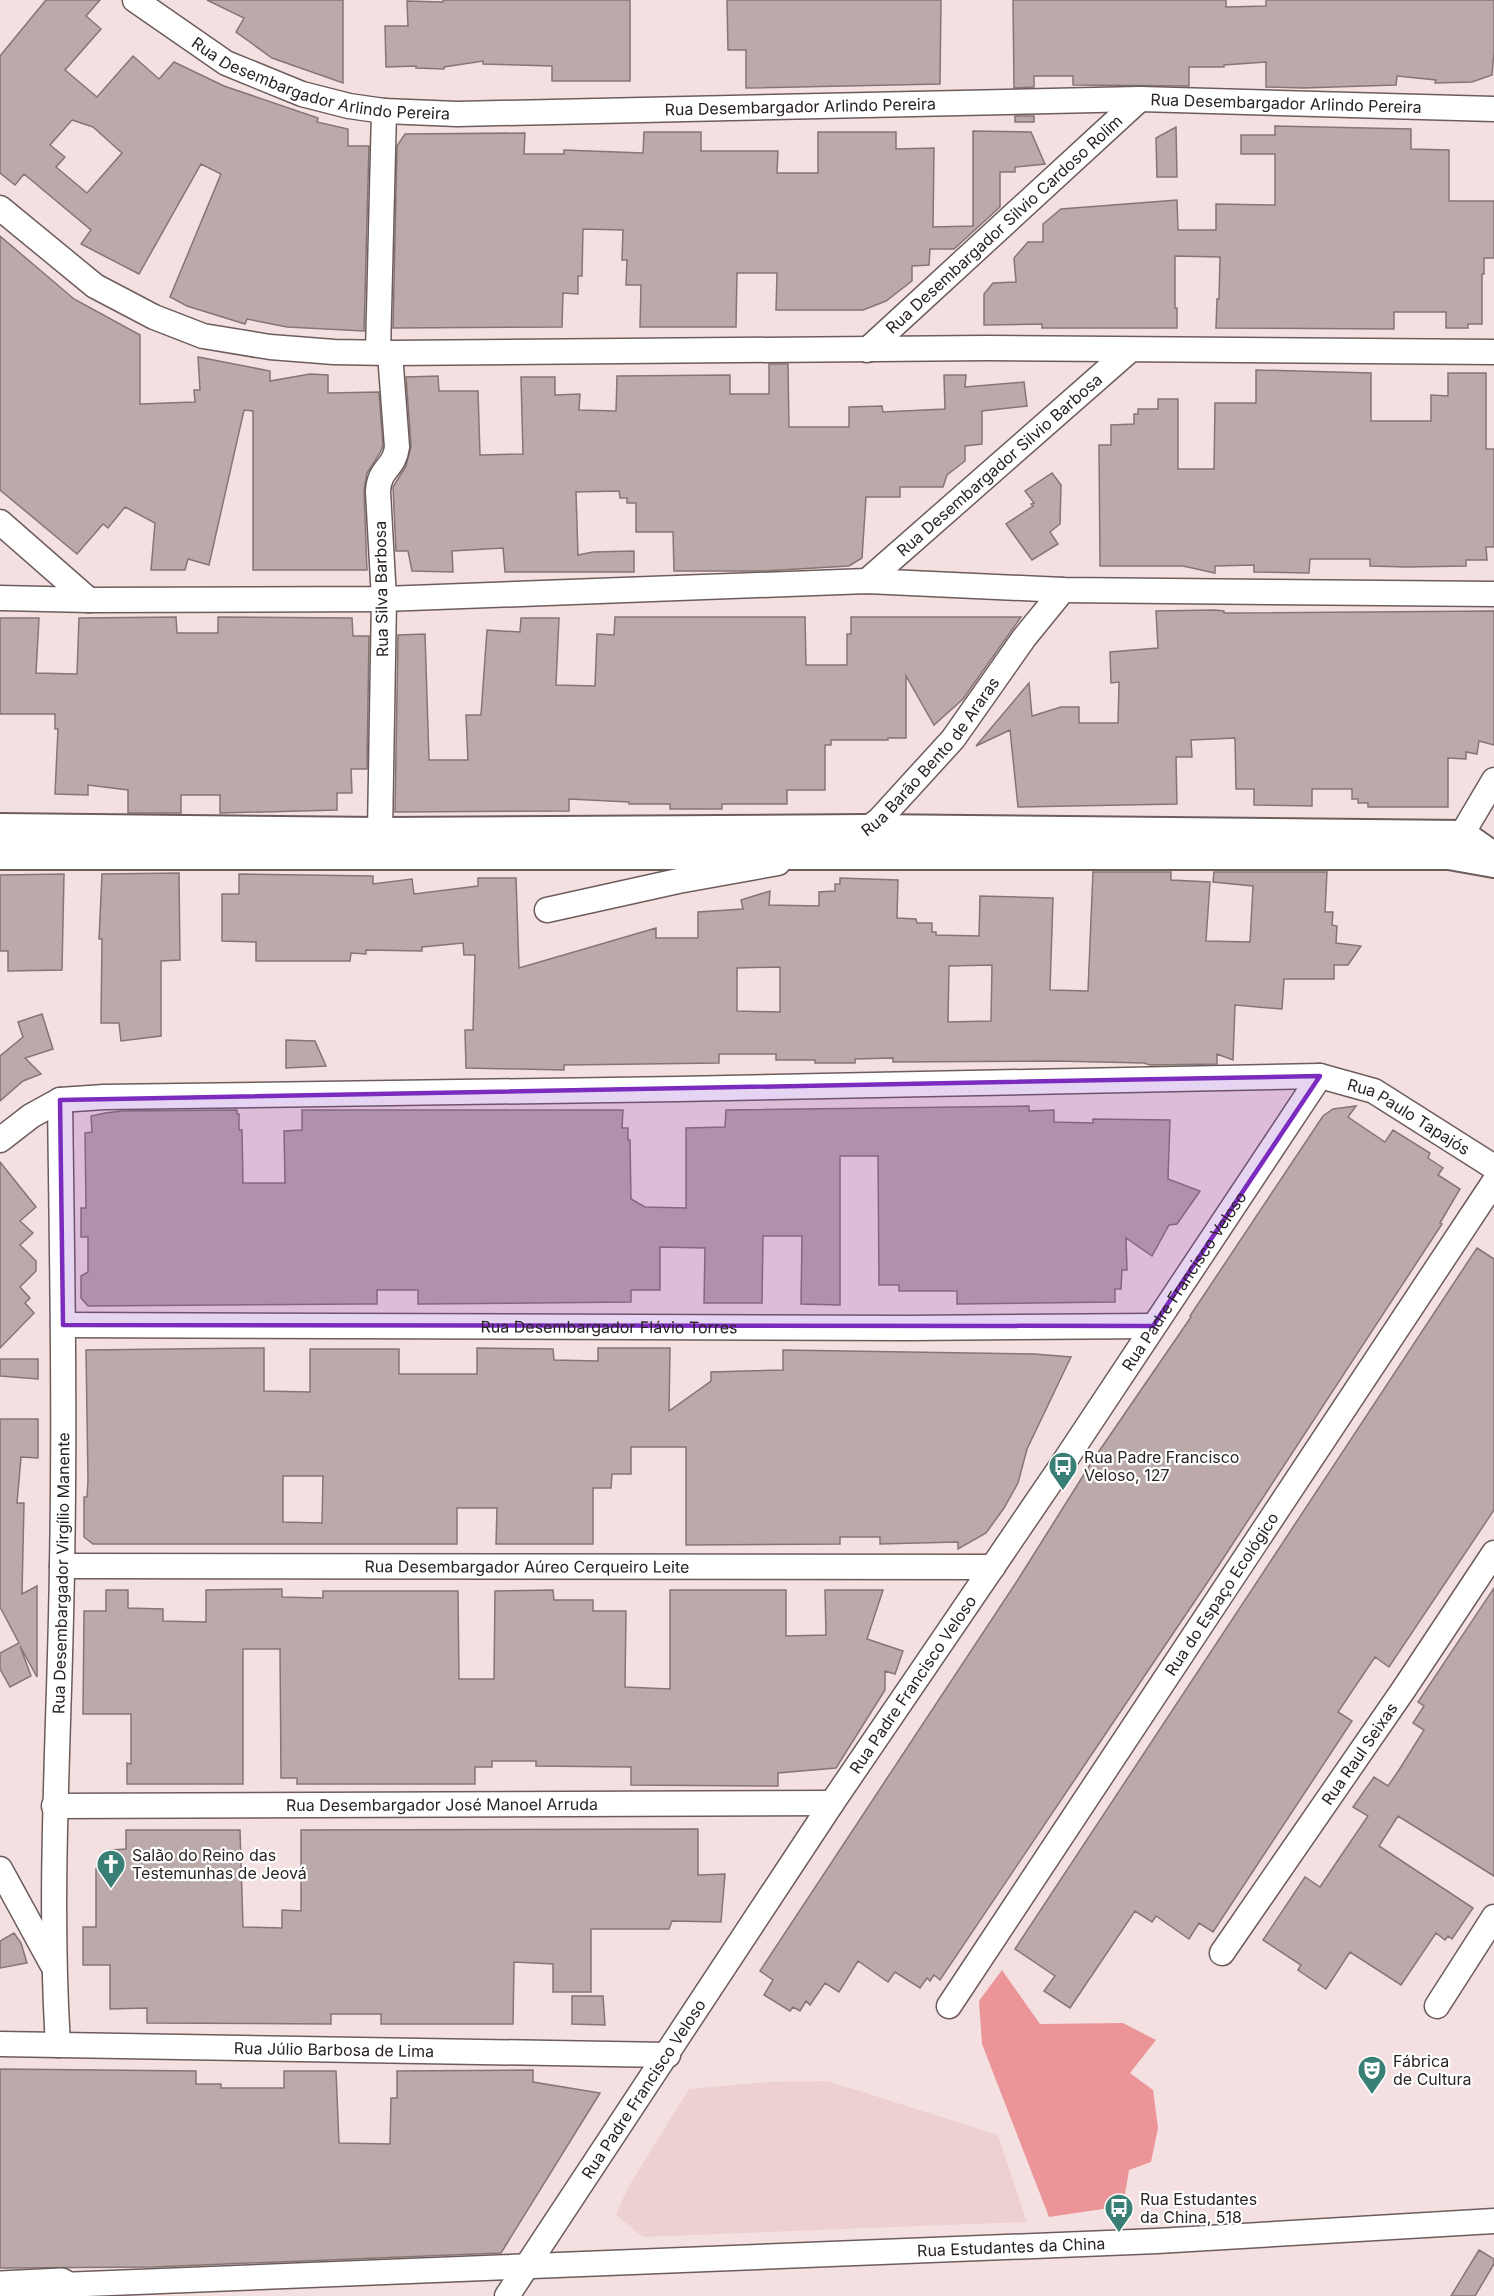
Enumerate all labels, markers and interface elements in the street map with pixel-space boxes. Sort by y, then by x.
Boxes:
street label: Rua Desembargador Arlindo Pereira [188,32,450,124]
street label: Rua Desembargador Arlindo Pereira [1150,89,1422,117]
street label: Rua Desembargador Arlindo Pereira [664,93,936,119]
street label: Rua Desembargador Silvio Cardoso Rolim [882,110,1126,338]
street label: Rua Desembargador Silvio Barbosa [892,369,1106,560]
street label: Rua Silva Barbosa [370,521,392,657]
street label: Rua Barão Bento de Araras [857,673,1003,840]
street label: Rua Paulo Tapajós [1345,1074,1474,1159]
street label: Rua Padre Francisco Veloso [1117,1188,1251,1375]
street label: Rua Desembargador Flávio Torres [481,1316,737,1337]
street label: Rua Desembargador Virgílio Manente [48,1432,73,1714]
place label: Rua Padre Francisco Veloso, 127 [1084,1447,1239,1485]
bus stop icon: Rua Padre Francisco Veloso, 127 [1047,1450,1079,1492]
street label: Rua do Espaço Ecológico [1160,1509,1283,1679]
street label: Rua Desembargador Aúreo Cerqueiro Leite [365,1556,689,1577]
street label: Rua Padre Francisco Veloso [845,1591,980,1777]
street label: Rua Raul Seixas [1317,1699,1402,1809]
street label: Rua Desembargador José Manoel Arruda [286,1794,598,1815]
place label: Salão do Reino das Testemunhas de Jeová [132,1845,307,1883]
church icon: Salão do Reino das Testemunhas de Jeová [95,1848,127,1890]
street label: Rua Padre Francisco Veloso [577,1995,710,2183]
street label: Rua Júlio Barbosa de Lima [234,2038,434,2061]
place label: Fábrica de Cultura [1393,2051,1472,2089]
theatre icon: Fábrica de Cultura [1356,2054,1388,2096]
place label: Rua Estudantes da China, 518 [1140,2189,1257,2227]
bus stop icon: Rua Estudantes da China, 518 [1103,2192,1135,2234]
street label: Rua Estudantes da China [917,2233,1106,2261]

